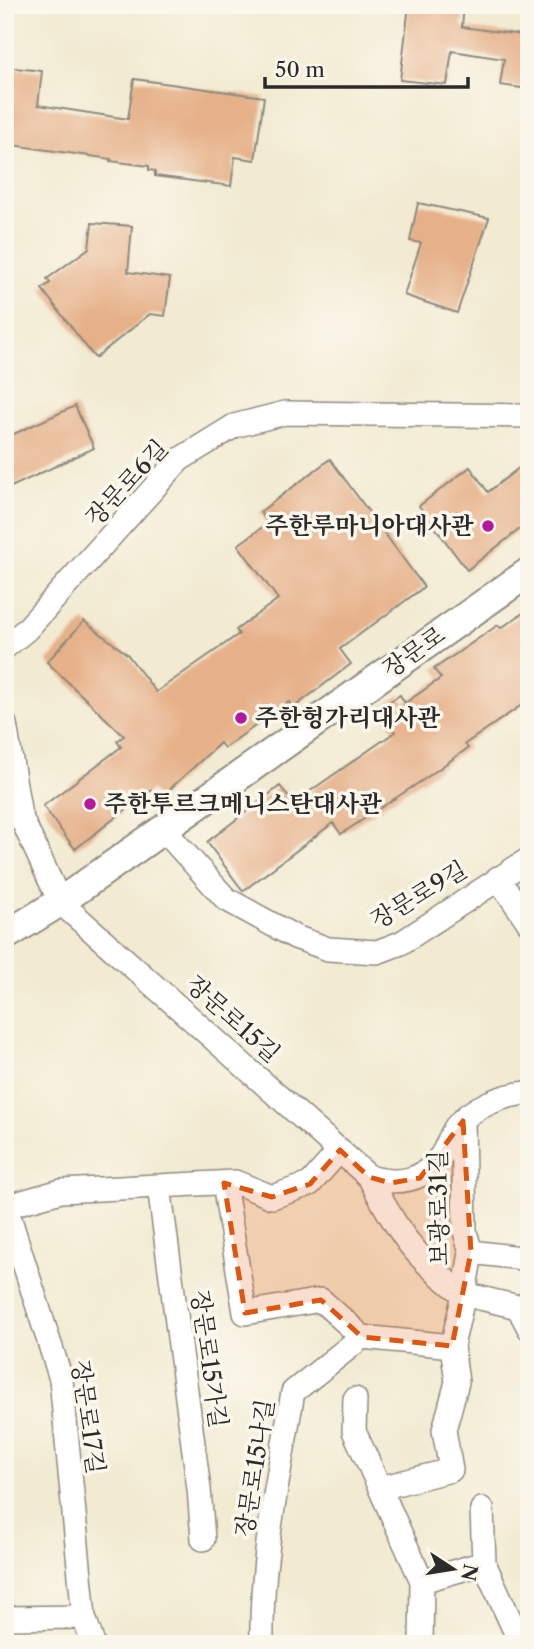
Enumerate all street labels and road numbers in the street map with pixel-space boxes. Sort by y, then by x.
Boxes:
street label: 장문로6길 [80,434,174,532]
street label: 장문로 [377,620,451,683]
street label: 장문로9길 [365,855,472,935]
street label: 장문로15길 [181,969,286,1068]
street label: 보광로31길 [423,1150,454,1266]
street label: 장문로15가길 [185,1288,234,1430]
street label: 장문로17길 [66,1358,111,1476]
street label: 장문로15나길 [229,1397,280,1539]

